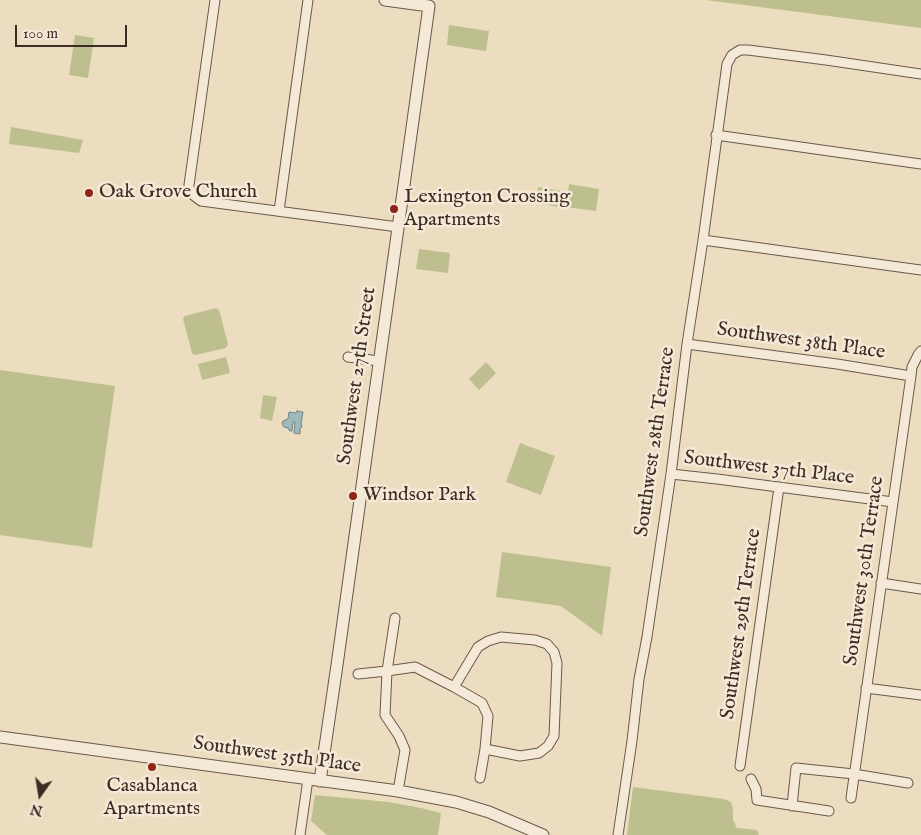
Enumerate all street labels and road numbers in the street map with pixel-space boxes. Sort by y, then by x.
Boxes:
street label: Southwest 27th Street [334,286,382,466]
street label: Southwest 38th Place [715,318,887,366]
street label: Southwest 28th Terrace [631,346,681,538]
street label: Southwest 37th Place [683,447,855,491]
street label: Southwest 30th Terrace [840,475,890,667]
street label: Southwest 29th Terrace [717,527,767,721]
street label: Southwest 35th Place [192,732,362,780]

